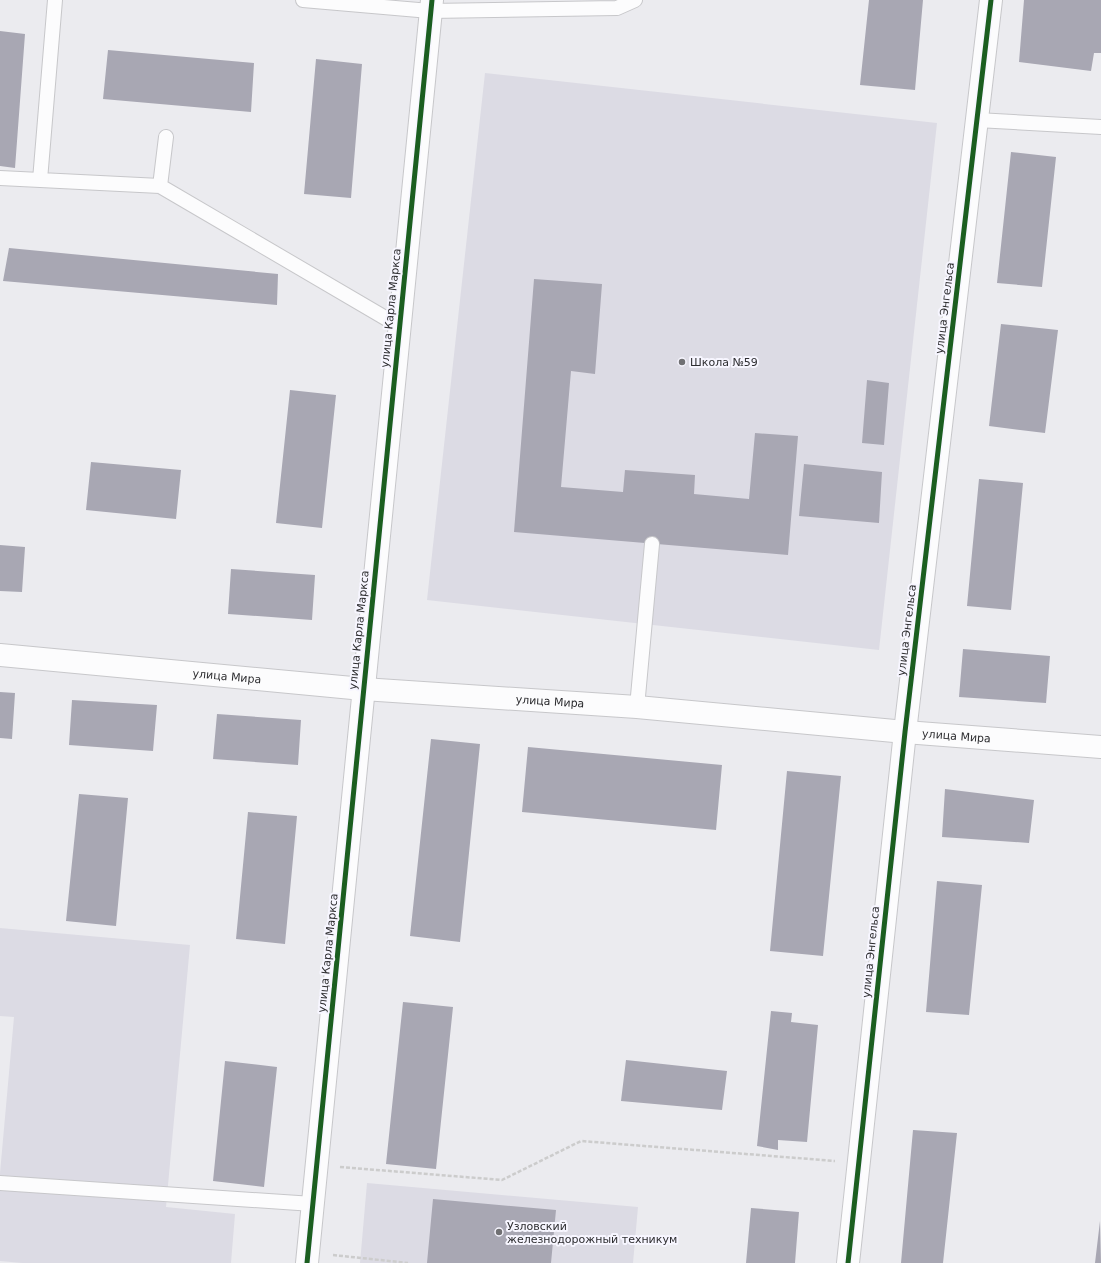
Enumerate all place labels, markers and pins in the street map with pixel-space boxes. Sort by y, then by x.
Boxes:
place label: Школа №59 [690,356,758,369]
marker: Школа №59 [677,357,687,367]
place label: Узловский железнодорожный техникум [507,1220,677,1246]
marker: Узловский железнодорожный техникум [494,1227,504,1237]

